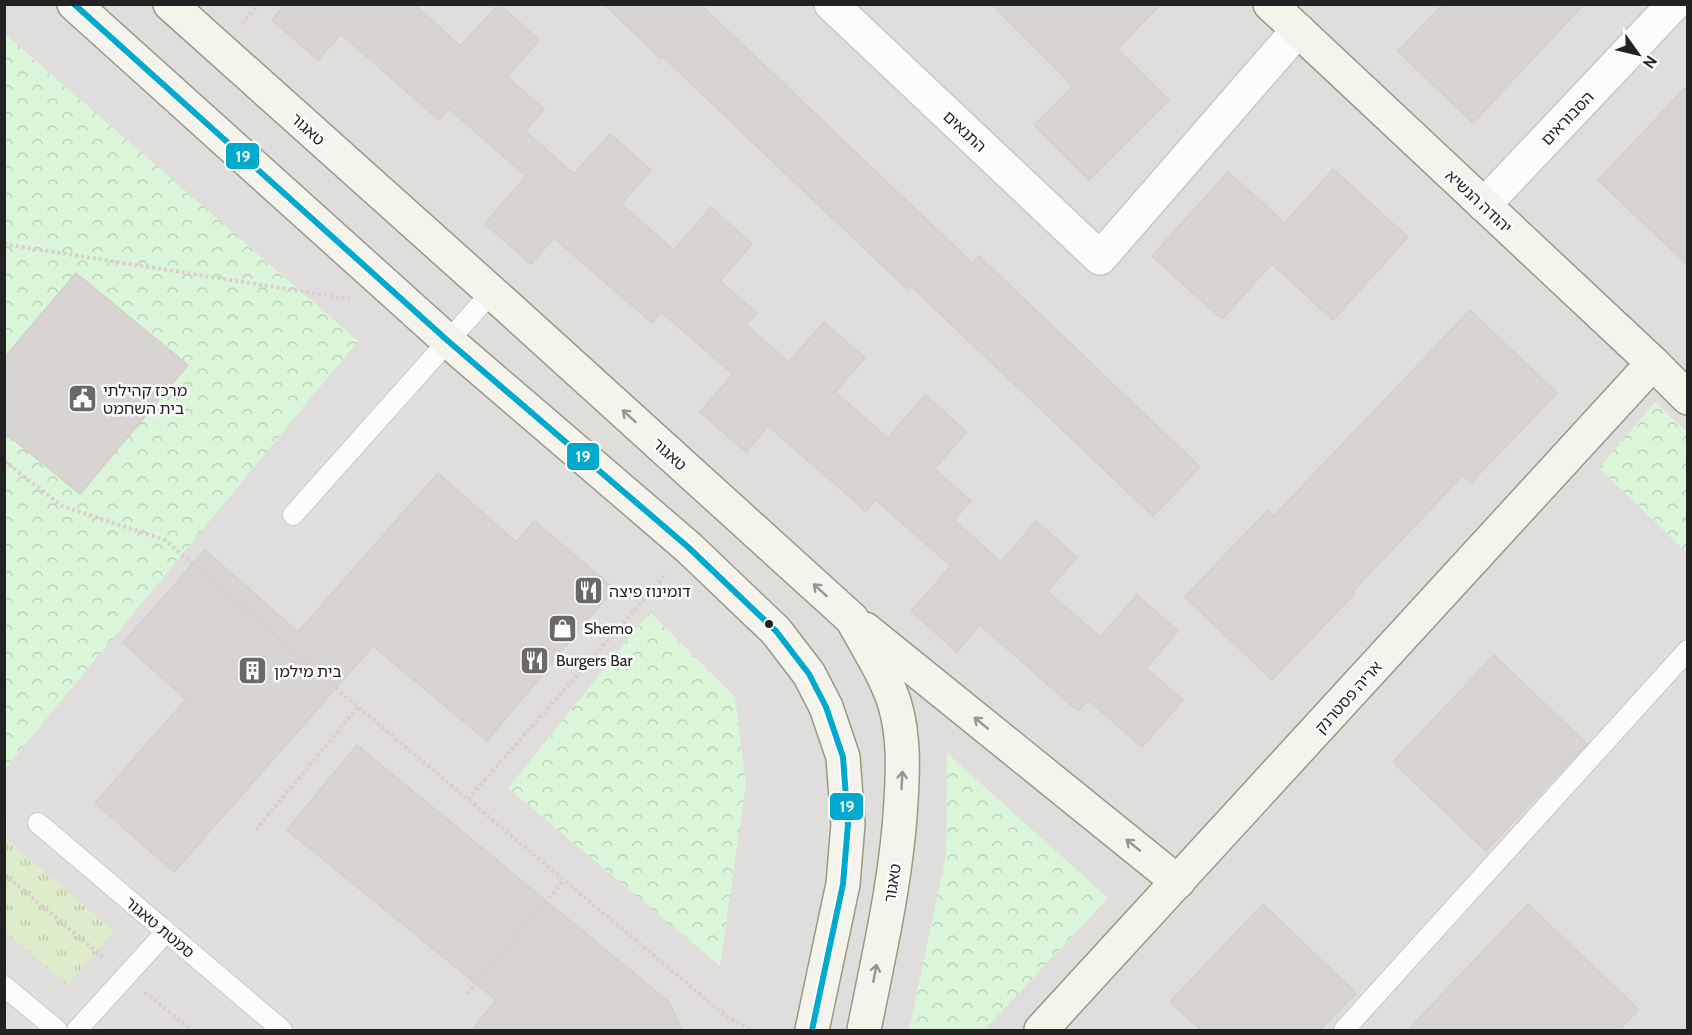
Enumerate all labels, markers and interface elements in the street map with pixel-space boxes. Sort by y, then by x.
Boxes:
north arrow [1608,24,1668,84]
text: N [1639,52,1661,72]
street label: הסבוראים [1537,87,1598,149]
street label: התנאים [939,107,990,156]
street label: טאגור [287,109,329,150]
line badge: 19 [225,142,260,170]
text: 19 [236,147,250,166]
street label: יהודה הנשיא [1442,166,1516,237]
place label: מרכז קהילתי בית השחמט [103,381,187,418]
public building icon: מרכז קהילתי בית השחמט [66,383,98,415]
one-way arrow [621,409,636,423]
street label: טאגור [649,434,691,475]
line badge: 19 [566,442,600,471]
text: 19 [576,447,590,466]
restaurant icon: דומינוז פיצה [572,575,604,607]
place label: דומינוז פיצה [609,582,691,601]
one-way arrow [813,583,828,597]
shop icon: Shemo [547,612,579,644]
unlabelled marker [763,618,775,630]
place label: Shemo [584,619,633,638]
restaurant icon: Burgers Bar [519,644,551,676]
place label: Burgers Bar [556,651,633,670]
building icon: בית מילמן [237,655,269,687]
street label: אריה פסטרנק [1311,657,1386,737]
place label: בית מילמן [274,662,342,681]
one-way arrow [974,716,989,730]
one-way arrow [897,771,908,791]
line badge: 19 [829,792,864,821]
text: 19 [840,797,854,816]
one-way arrow [1125,839,1141,852]
street label: טאגור [880,862,905,904]
street label: סמטת טאגור [121,893,198,962]
one-way arrow [870,964,881,983]

